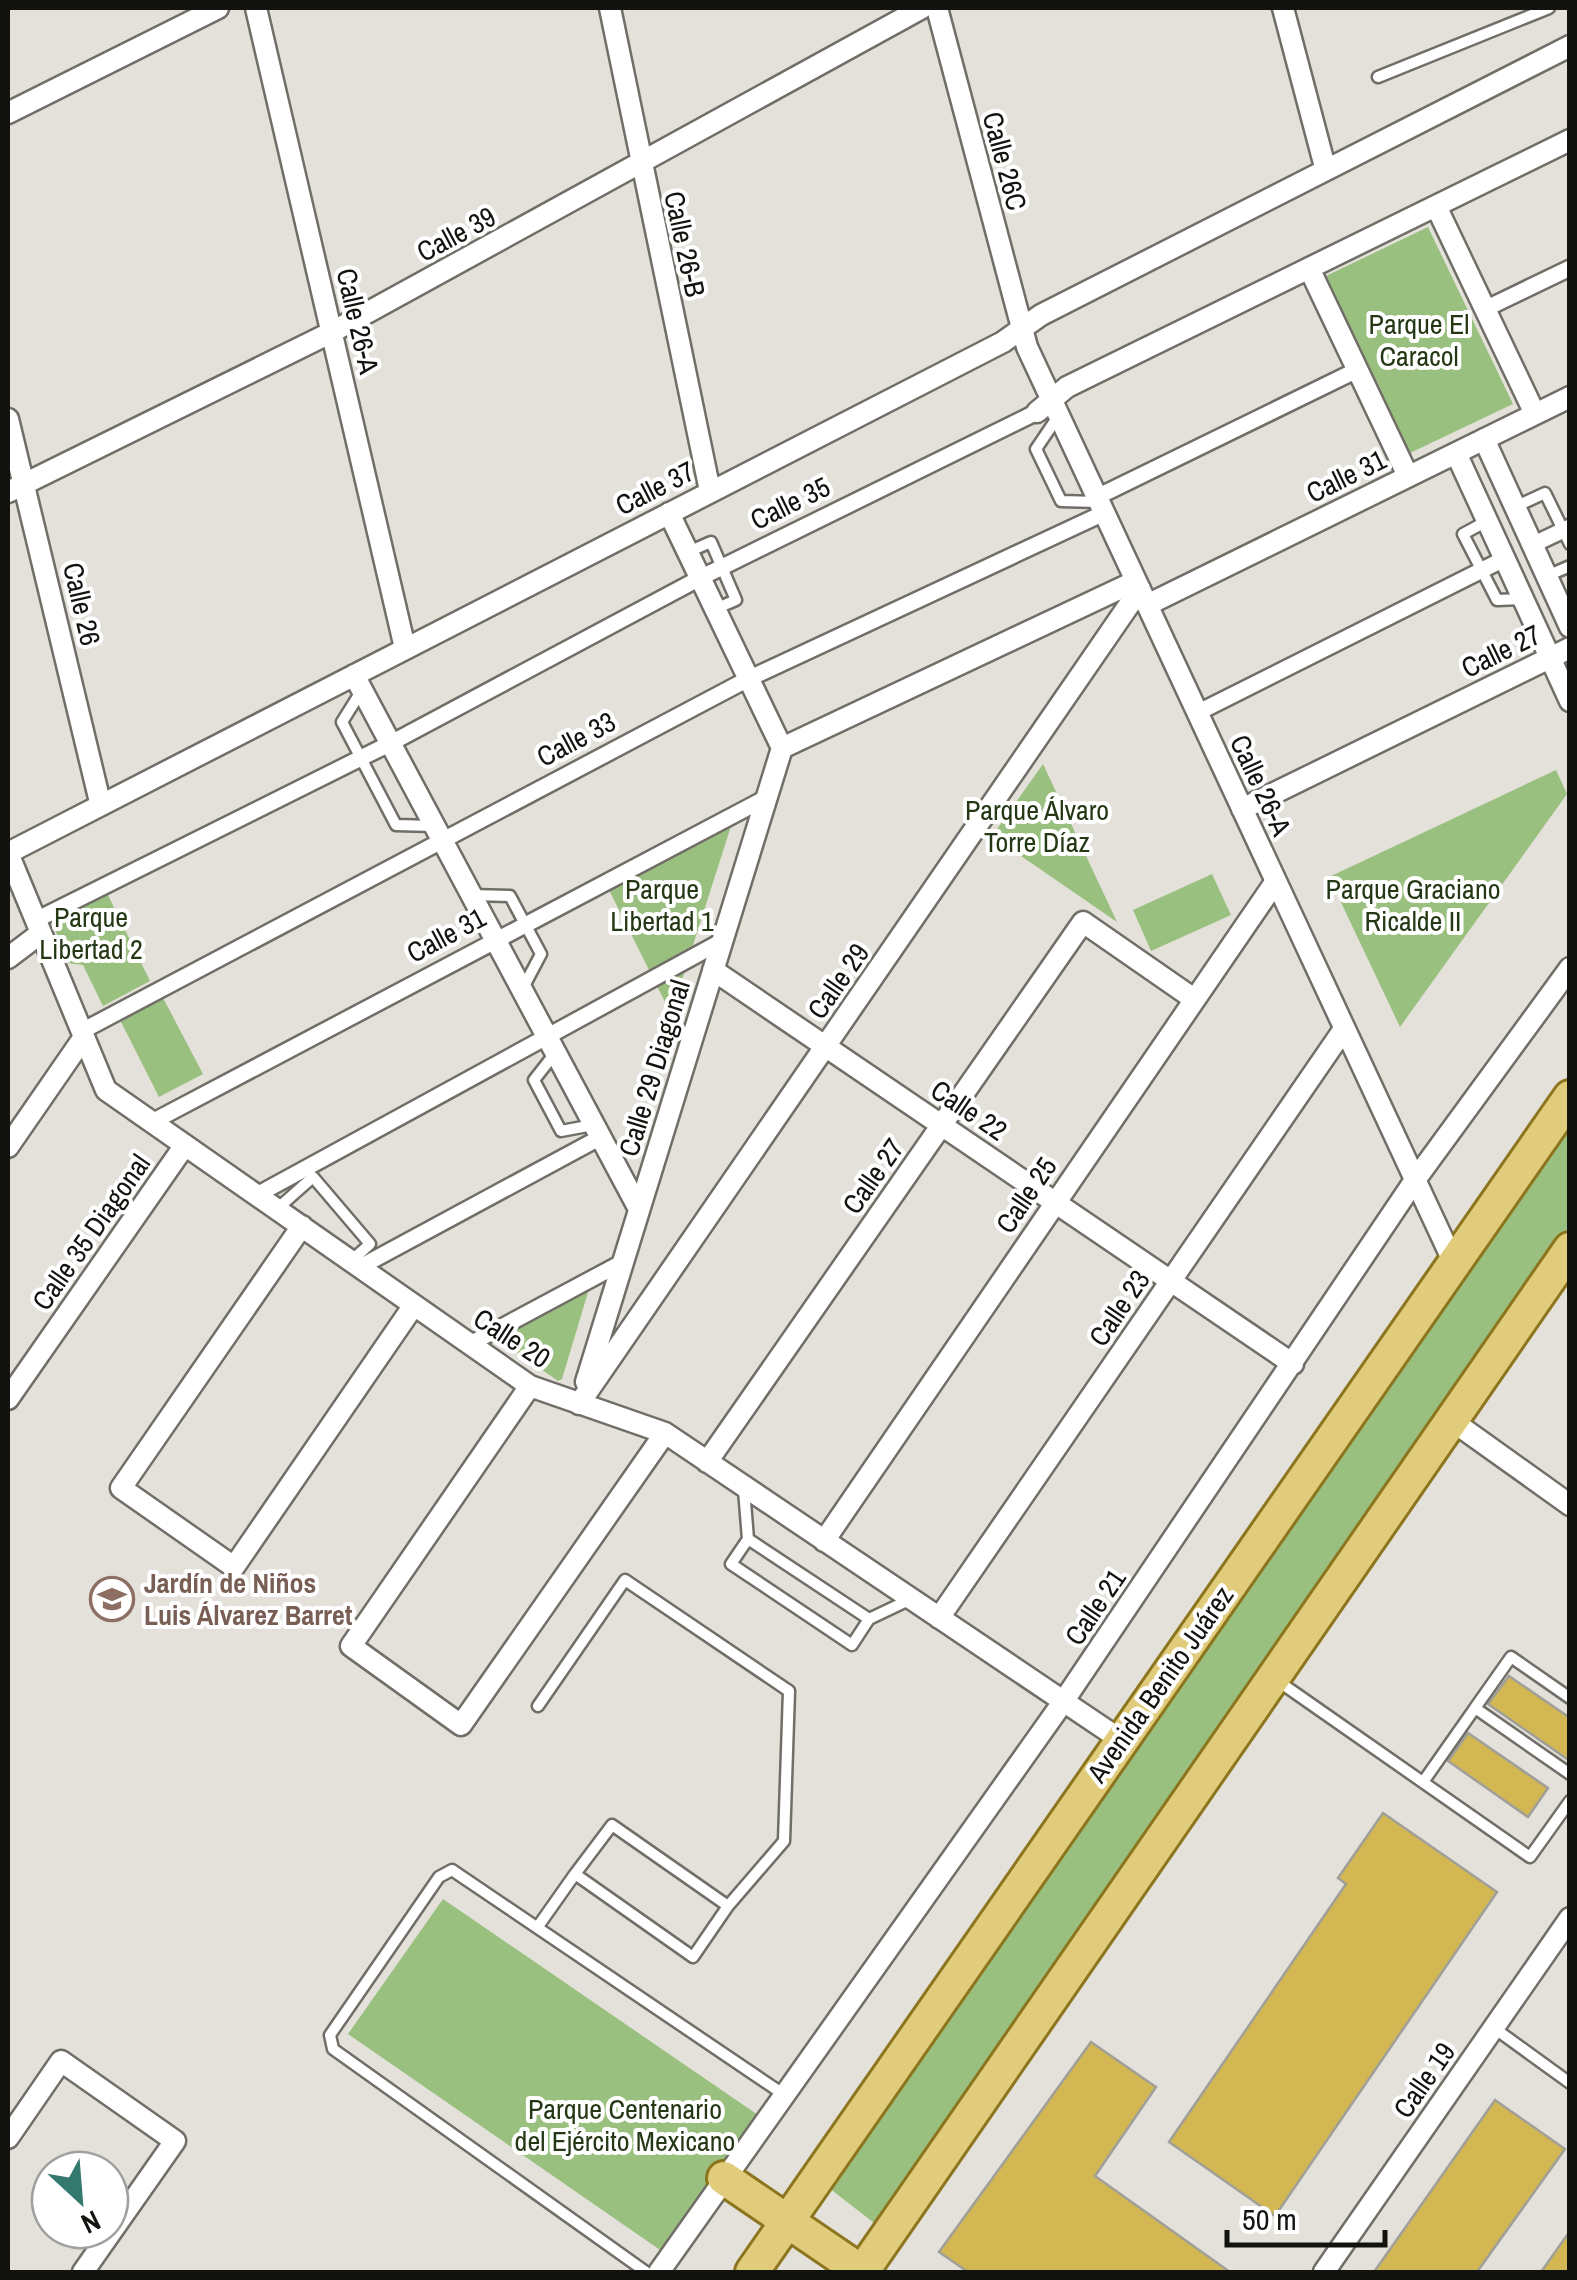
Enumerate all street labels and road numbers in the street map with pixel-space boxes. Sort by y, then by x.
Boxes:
street label: Calle 26C [974,107,1036,215]
street label: Calle 26-B [655,188,715,300]
street label: Calle 39 [410,197,502,271]
street label: Calle 26-A [327,265,389,378]
street label: Calle 31 [1300,440,1392,512]
street label: Calle 37 [609,452,701,524]
street label: Calle 35 [744,467,836,539]
street label: Calle 26 [54,559,110,649]
street label: Calle 27 [1455,615,1547,687]
street label: Calle 33 [530,702,622,776]
street label: Calle 26-A [1221,728,1301,842]
street label: Calle 31 [400,898,492,972]
street label: Calle 29 [798,936,878,1026]
street label: Calle 29 Diagonal [609,975,699,1161]
street label: Calle 22 [923,1071,1015,1149]
street label: Calle 27 [833,1131,913,1221]
street label: Calle 35 Diagonal [23,1146,159,1318]
street label: Calle 25 [987,1149,1065,1241]
street label: Calle 23 [1080,1262,1158,1354]
street label: Calle 20 [466,1299,558,1377]
street label: Calle 21 [1056,1561,1134,1653]
street label: Avenida Benito Juárez [1077,1578,1242,1791]
street label: Calle 19 [1384,2035,1464,2125]

